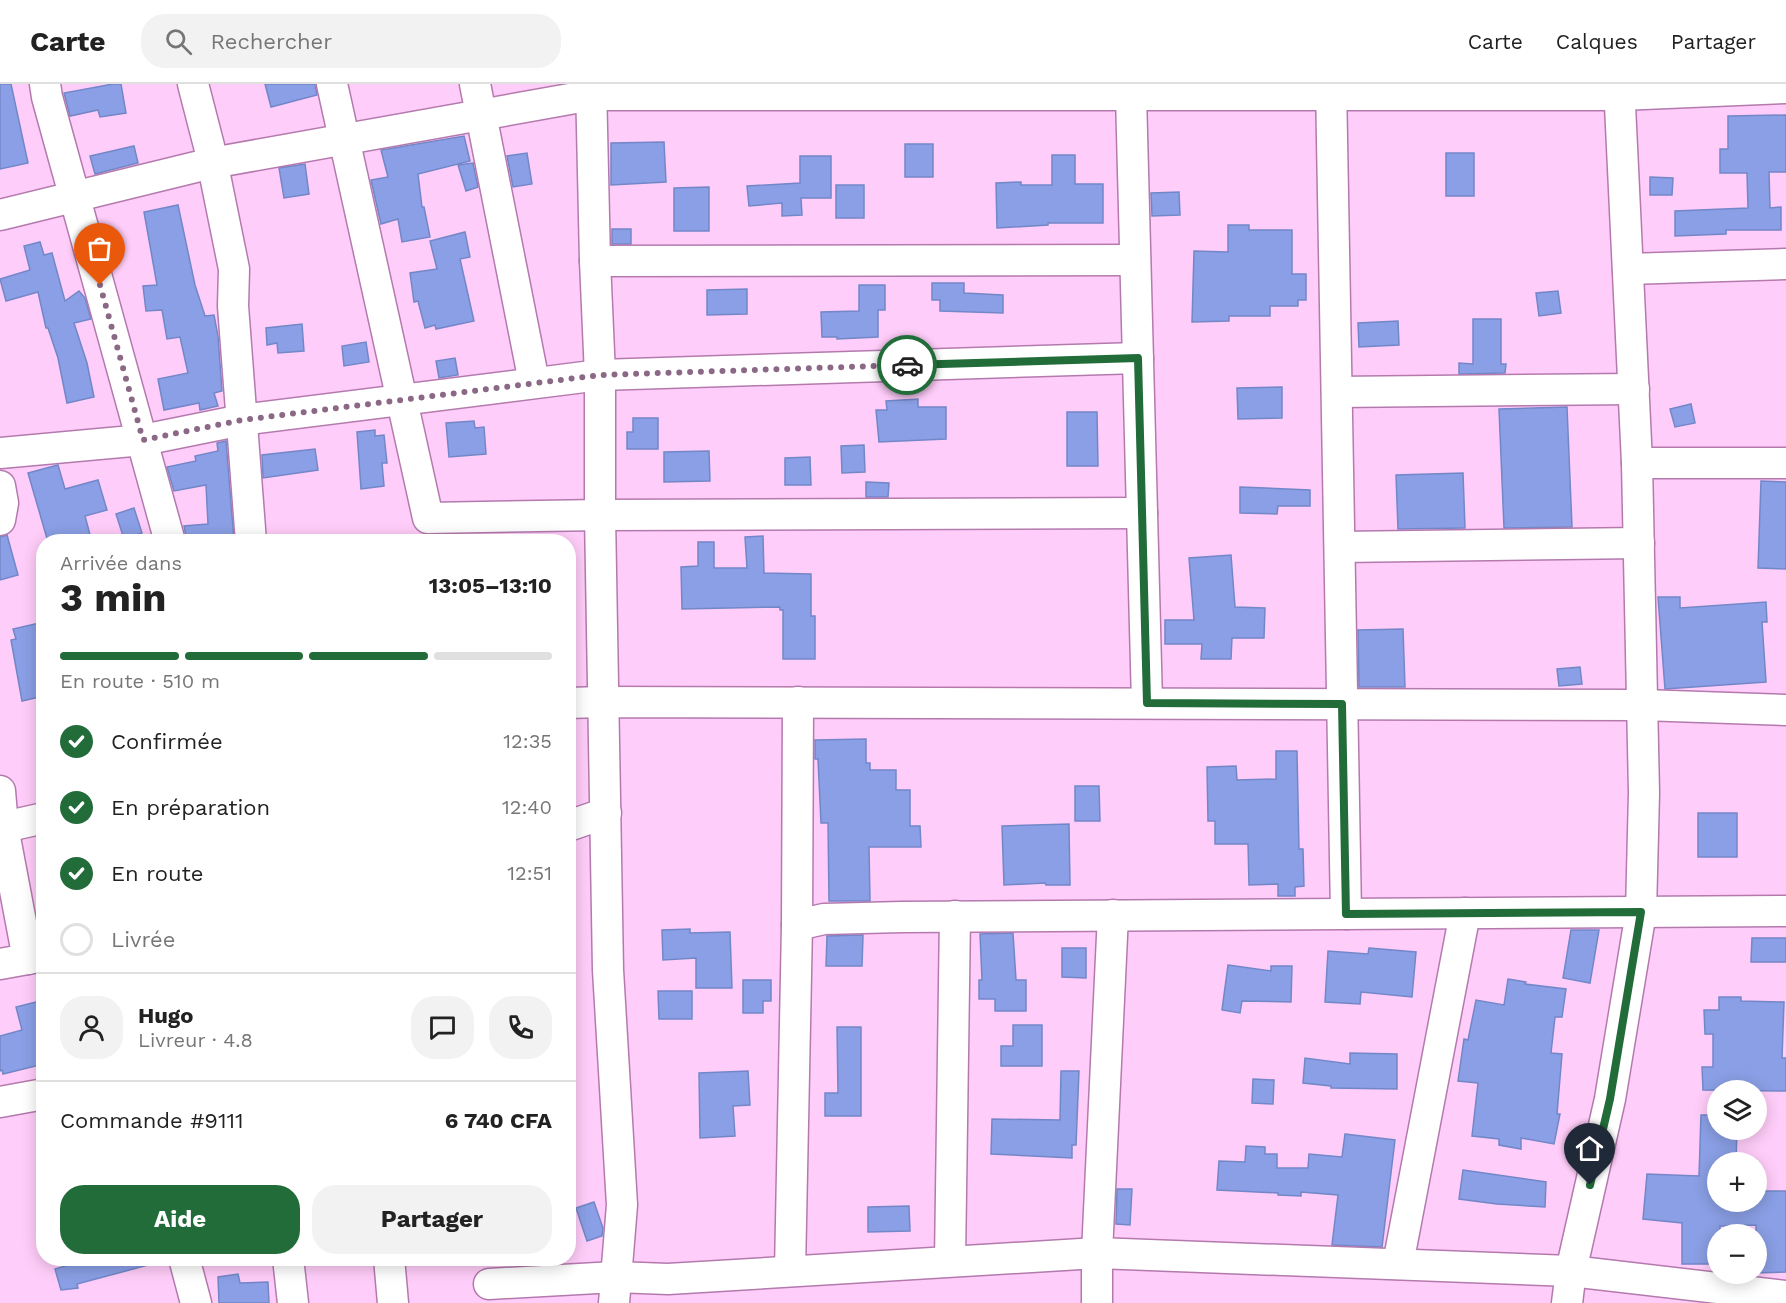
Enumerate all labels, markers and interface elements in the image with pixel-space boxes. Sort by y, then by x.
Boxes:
search box [141,14,561,68]
text: Carte [30,25,105,58]
icon: search [162,25,195,58]
text: Rechercher [210,29,332,54]
text: Carte [1468,29,1523,54]
text: Calques [1556,29,1638,54]
text: Partager [1671,29,1756,54]
pin [74,223,125,285]
icon: bag [83,232,116,265]
courier [877,335,937,395]
icon: car [891,349,924,382]
text: Arrivée dans [60,551,182,575]
text: 13:05–13:10 [429,573,552,598]
text: 3 min [60,575,167,620]
text: En route · 510 m [60,669,220,693]
icon: check [60,725,93,758]
text: Confirmée [111,729,223,754]
text: 12:35 [503,729,552,753]
icon: check [60,791,93,824]
text: En préparation [111,795,270,820]
text: 12:40 [502,795,552,819]
icon: check [60,857,93,890]
text: En route [111,861,203,886]
text: 12:51 [507,861,552,885]
text: Livrée [111,927,175,952]
button: person [60,996,123,1059]
button: chat [411,996,474,1059]
button: phone [489,996,552,1059]
text: Hugo [138,1003,193,1028]
text: Livreur · 4.8 [138,1028,253,1052]
map controls [1707,1080,1767,1284]
button: layers [1707,1080,1767,1140]
text: Commande #9111 [60,1108,244,1133]
text: 6 740 CFA [445,1108,552,1133]
pin [1564,1123,1615,1185]
icon: home [1573,1132,1606,1165]
button: + [1707,1152,1767,1212]
button: Aide [60,1185,300,1254]
button: Partager [312,1185,552,1254]
button: − [1707,1224,1767,1284]

